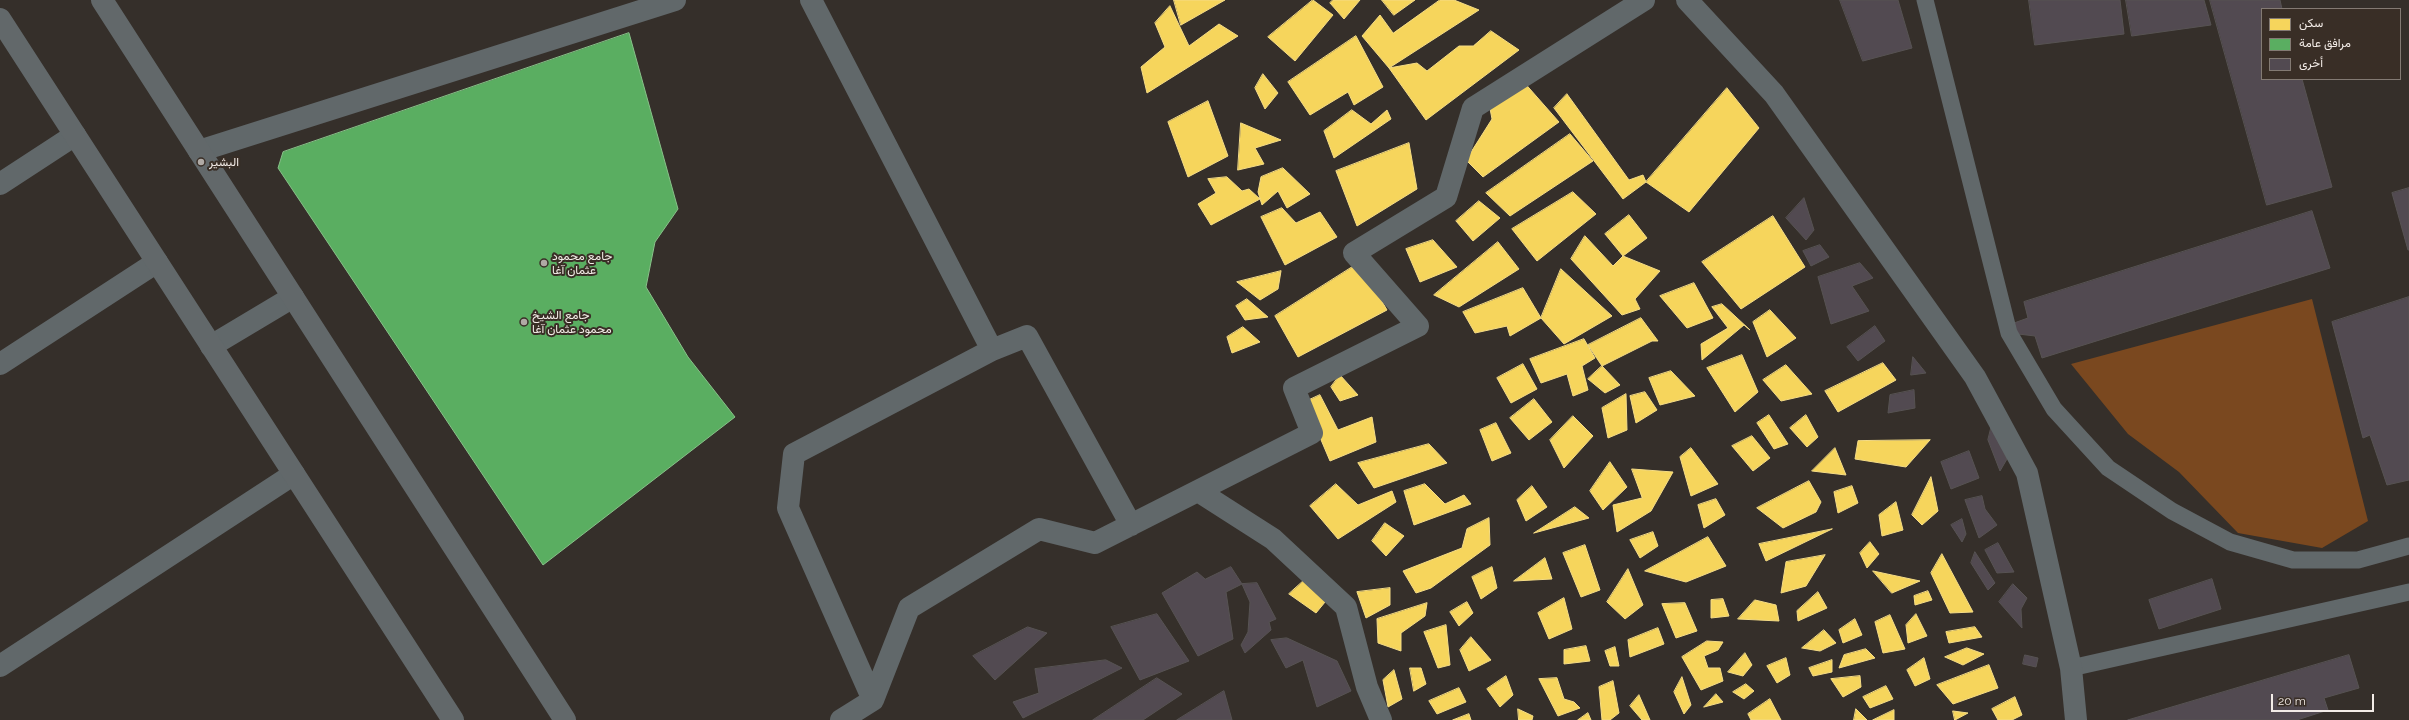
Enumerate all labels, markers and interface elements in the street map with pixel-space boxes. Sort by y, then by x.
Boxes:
legend [2261,8,2401,80]
text: سكن [2299,16,2323,30]
text: مرافق عامة [2299,36,2351,50]
text: أخرى [2299,56,2323,70]
place label: البشير [209,155,239,169]
marker: البشير [196,157,206,167]
place label: جامع محمود عثمان آغا [552,249,612,277]
marker: جامع محمود عثمان آغا [539,258,549,268]
place label: جامع الشيخ محمود عثمان آغا [532,308,612,336]
marker: جامع الشيخ محمود عثمان آغا [519,317,529,327]
scale bar [2273,686,2376,712]
text: 20 m [2278,694,2306,708]

